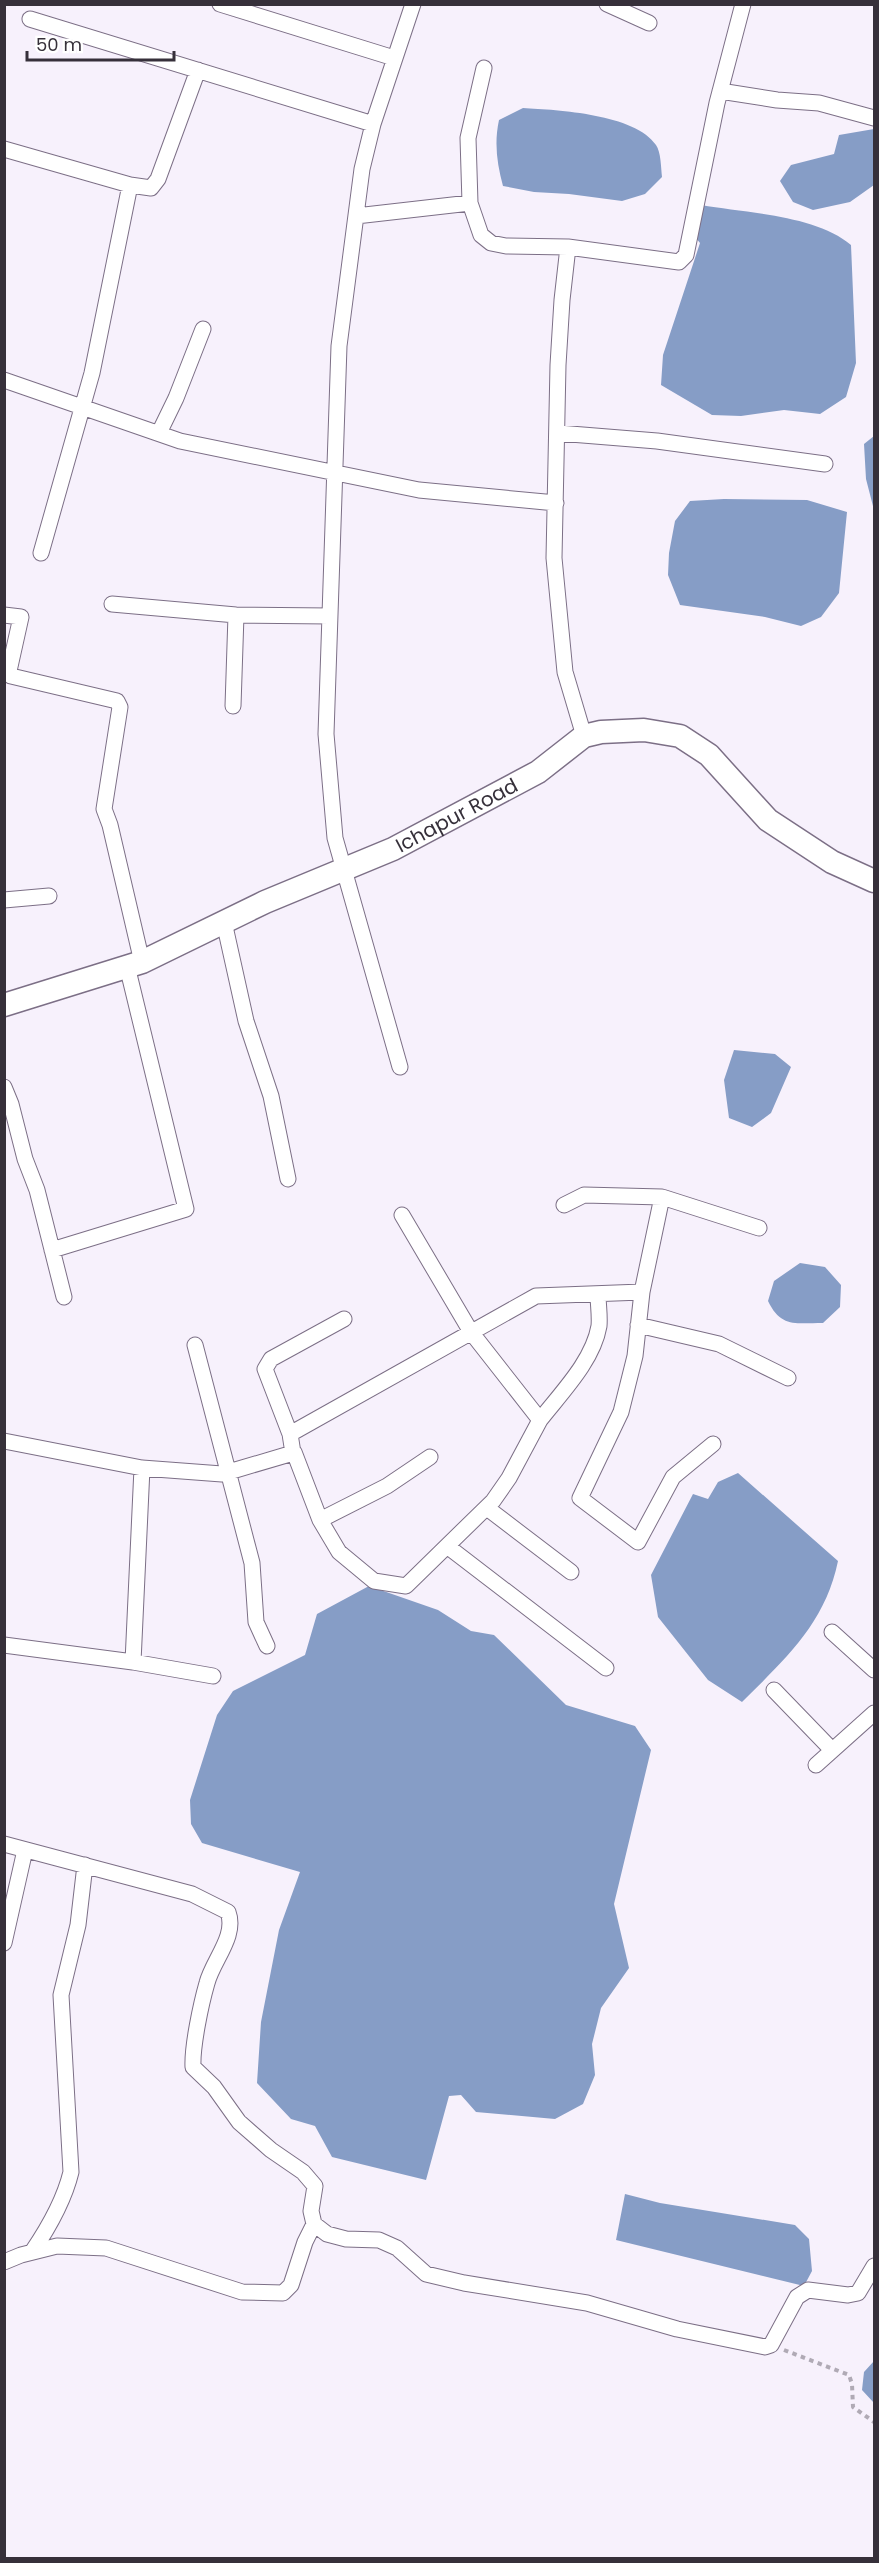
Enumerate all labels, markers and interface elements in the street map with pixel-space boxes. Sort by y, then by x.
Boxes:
scale bar [27,24,174,62]
text: 50 m [36,32,82,57]
street label: Ichapur Road [391,771,523,859]

